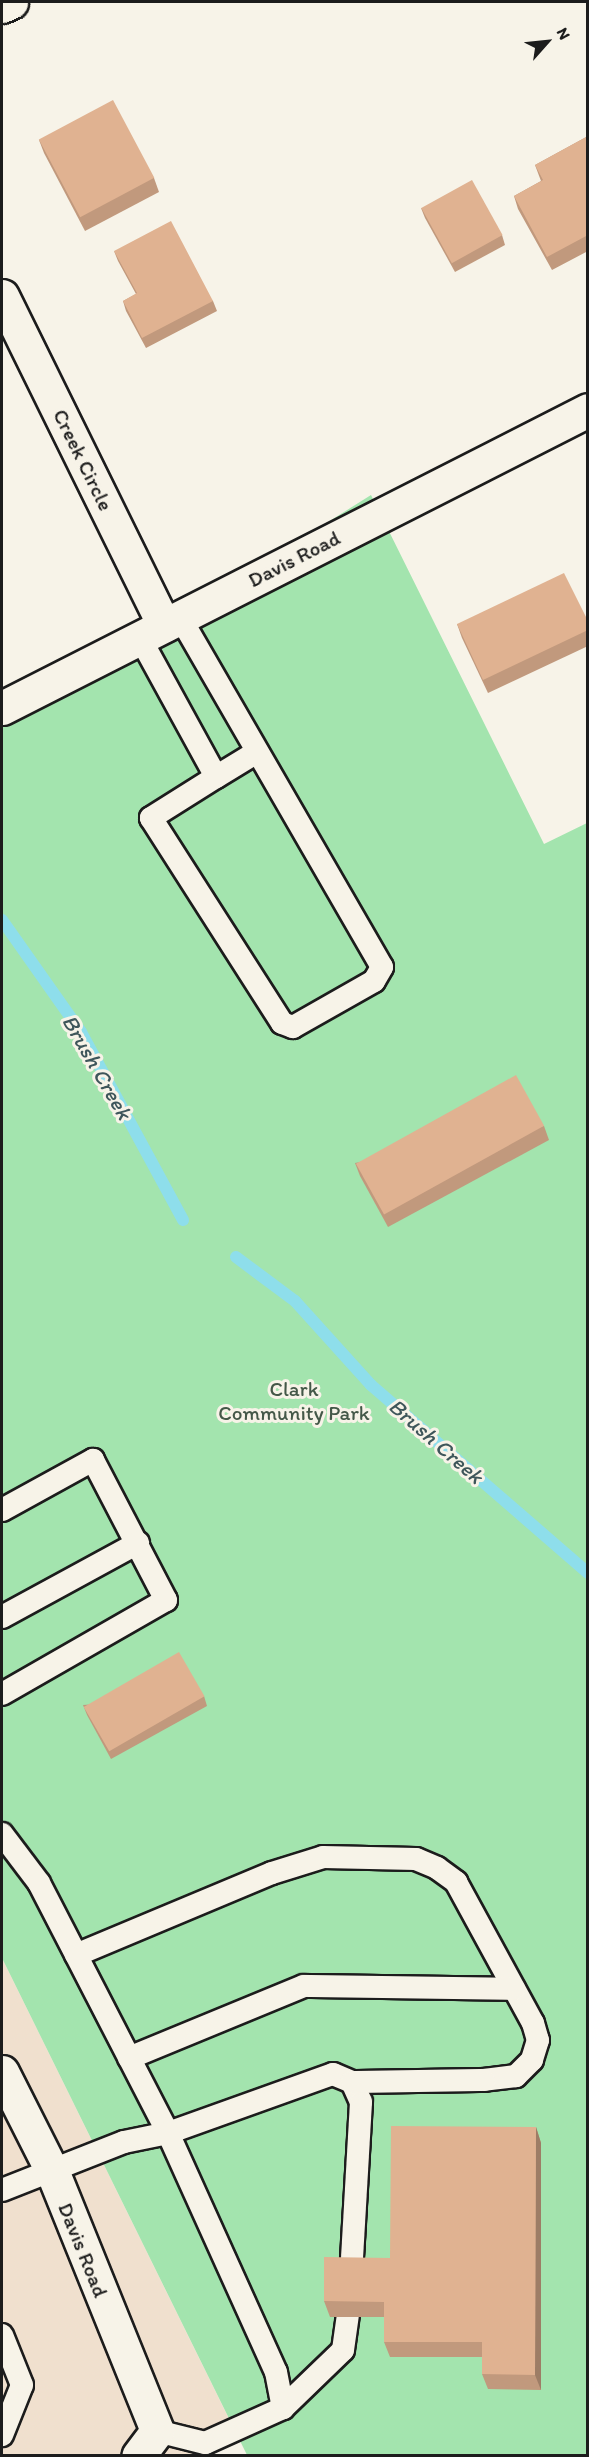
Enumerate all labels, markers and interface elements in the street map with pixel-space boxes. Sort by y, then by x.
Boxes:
north arrow [517,12,577,72]
text: N [553,24,574,43]
street label: Creek Circle [48,405,118,515]
street label: Davis Road [244,525,344,593]
water label: Brush Creek [56,1010,138,1124]
park label: Clark Community Park [218,1376,370,1426]
water label: Brush Creek [383,1393,489,1489]
street label: Davis Road [53,2199,113,2301]

